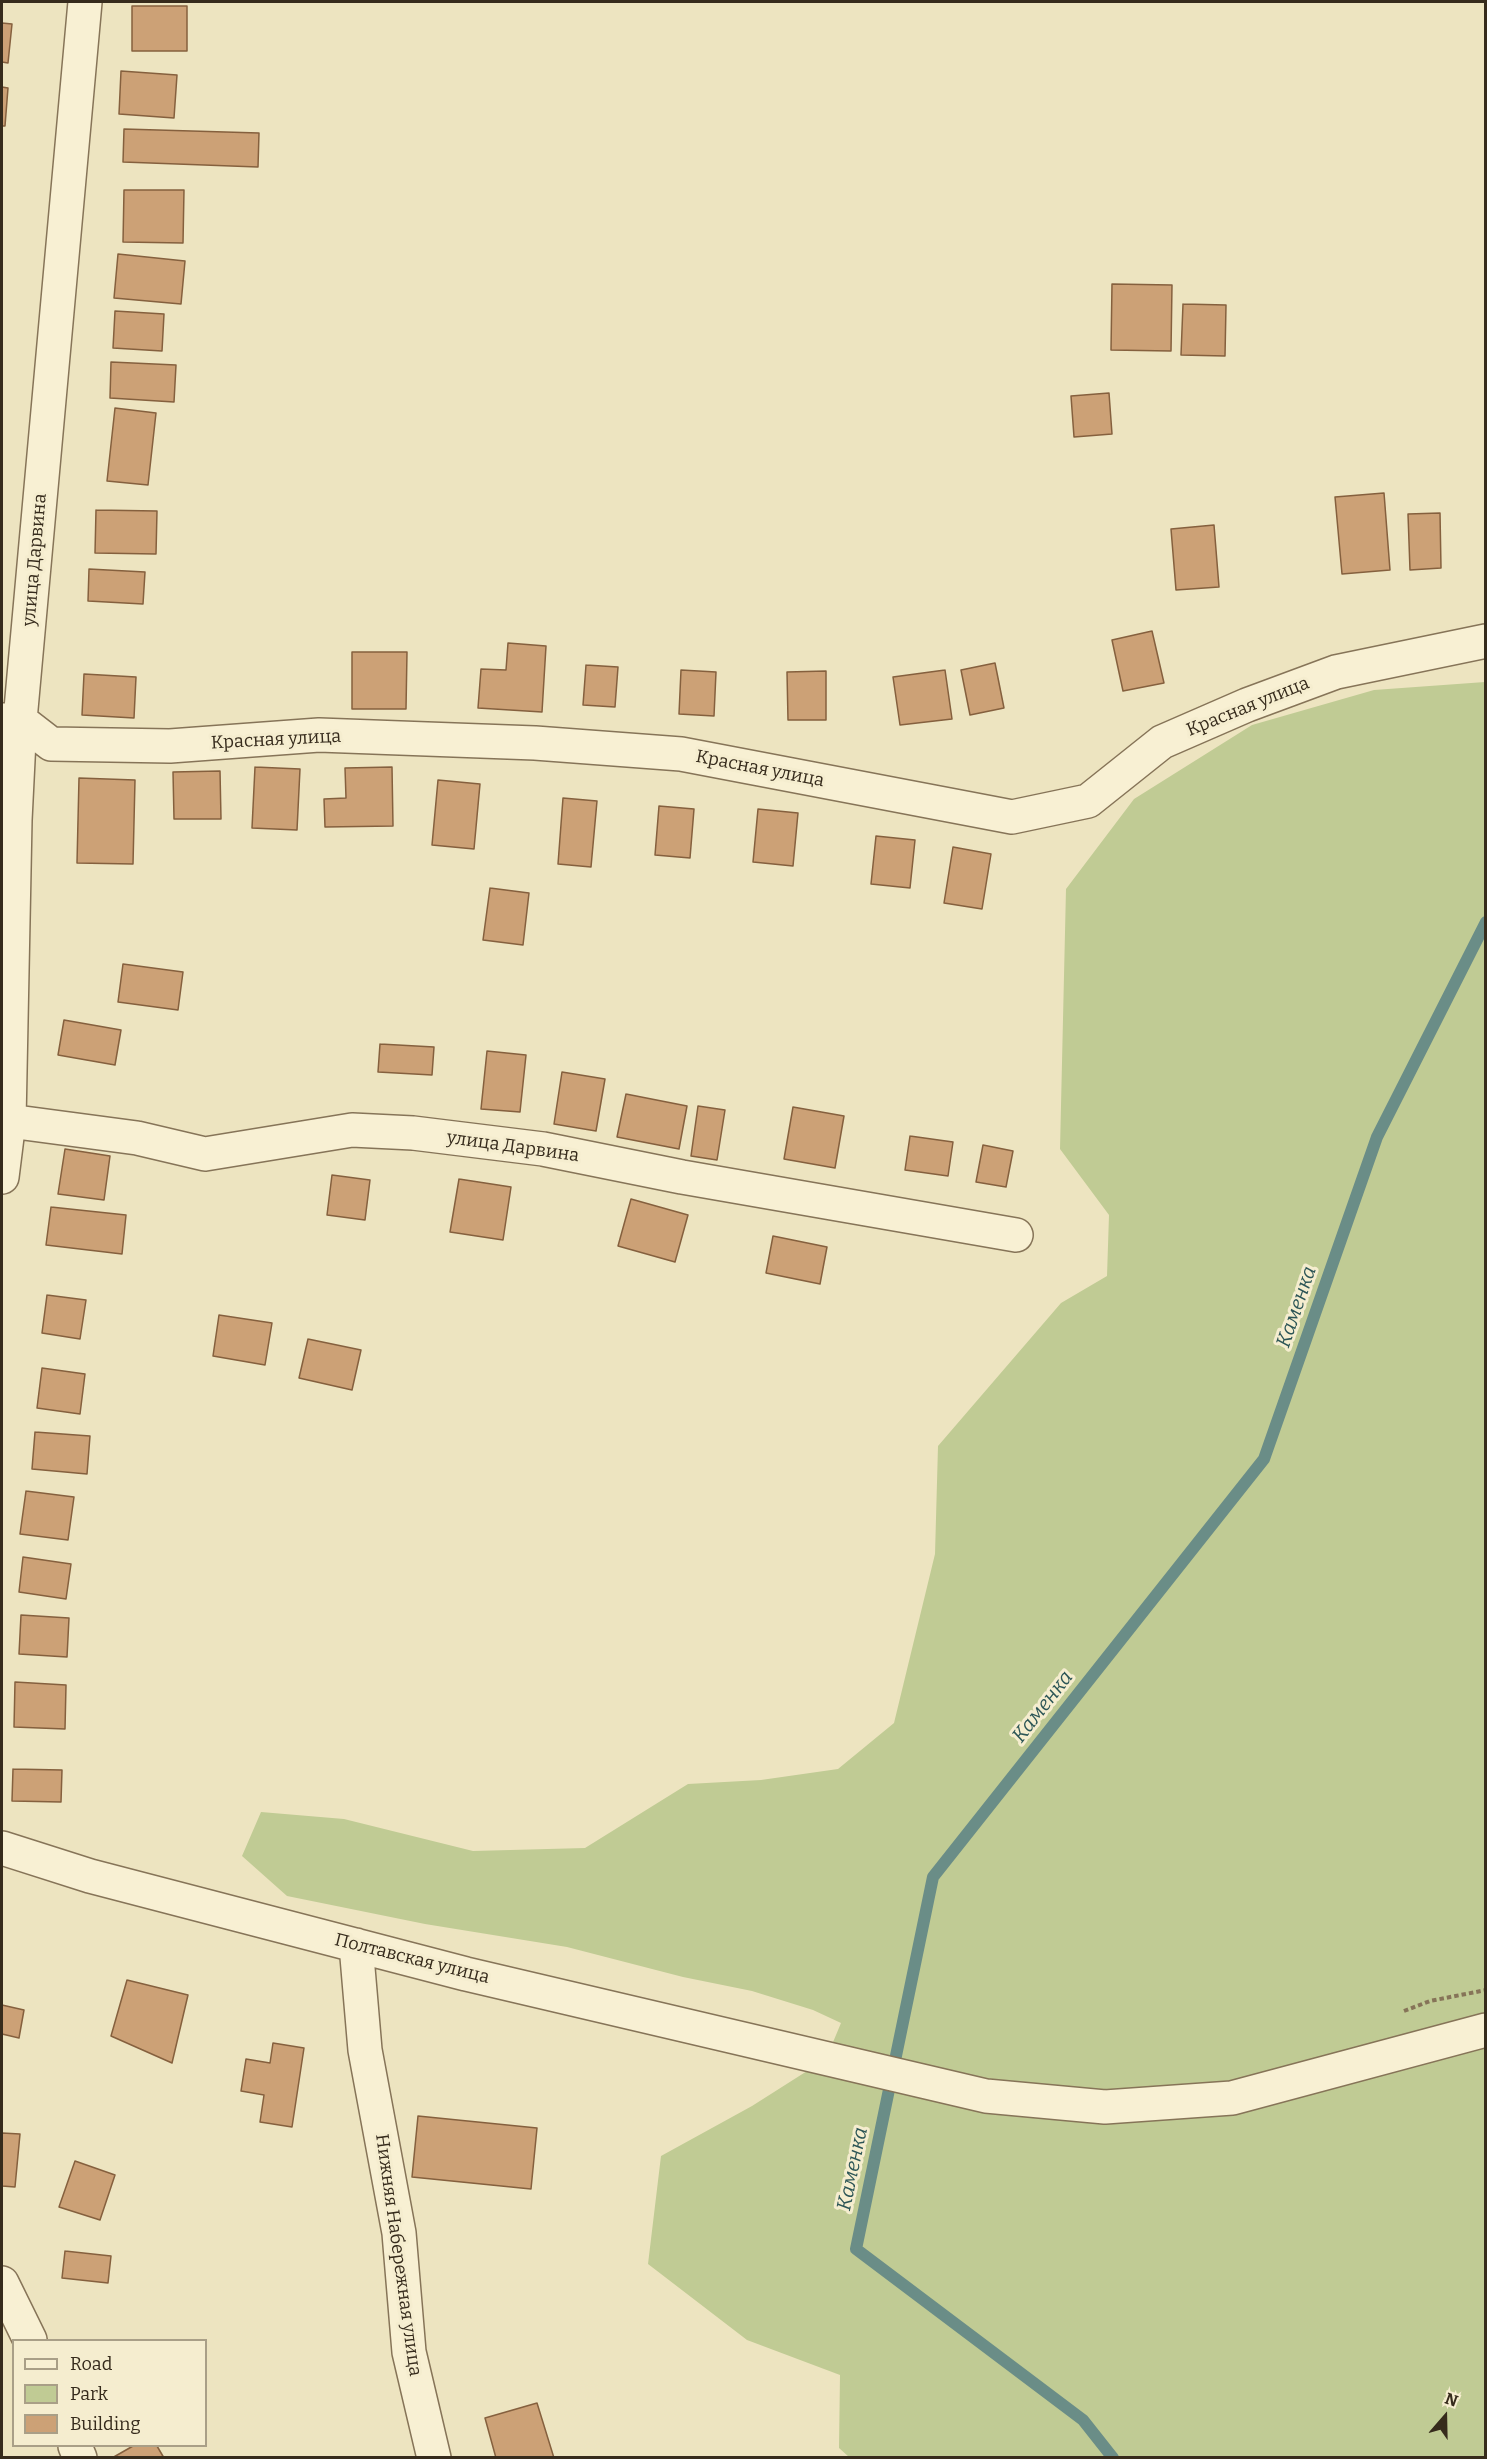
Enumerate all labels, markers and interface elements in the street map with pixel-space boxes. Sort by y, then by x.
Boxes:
street label: улица Дарвина [18,493,52,627]
street label: Красная улица [1183,673,1313,741]
street label: Красная улица [210,726,342,754]
street label: Красная улица [694,746,826,792]
street label: улица Дарвина [445,1127,581,1167]
water label: Каменка [1272,1263,1322,1351]
water label: Каменка [1008,1666,1078,1748]
street label: Полтавская улица [332,1929,492,1989]
water label: Каменка [832,2125,874,2213]
street label: Нижняя Набережная улица [370,2133,426,2377]
legend [12,2339,207,2447]
text: Road [70,2353,112,2375]
text: Park [70,2383,108,2405]
north arrow [1415,2387,1475,2447]
text: N [1442,2389,1460,2411]
text: Building [70,2413,141,2435]

